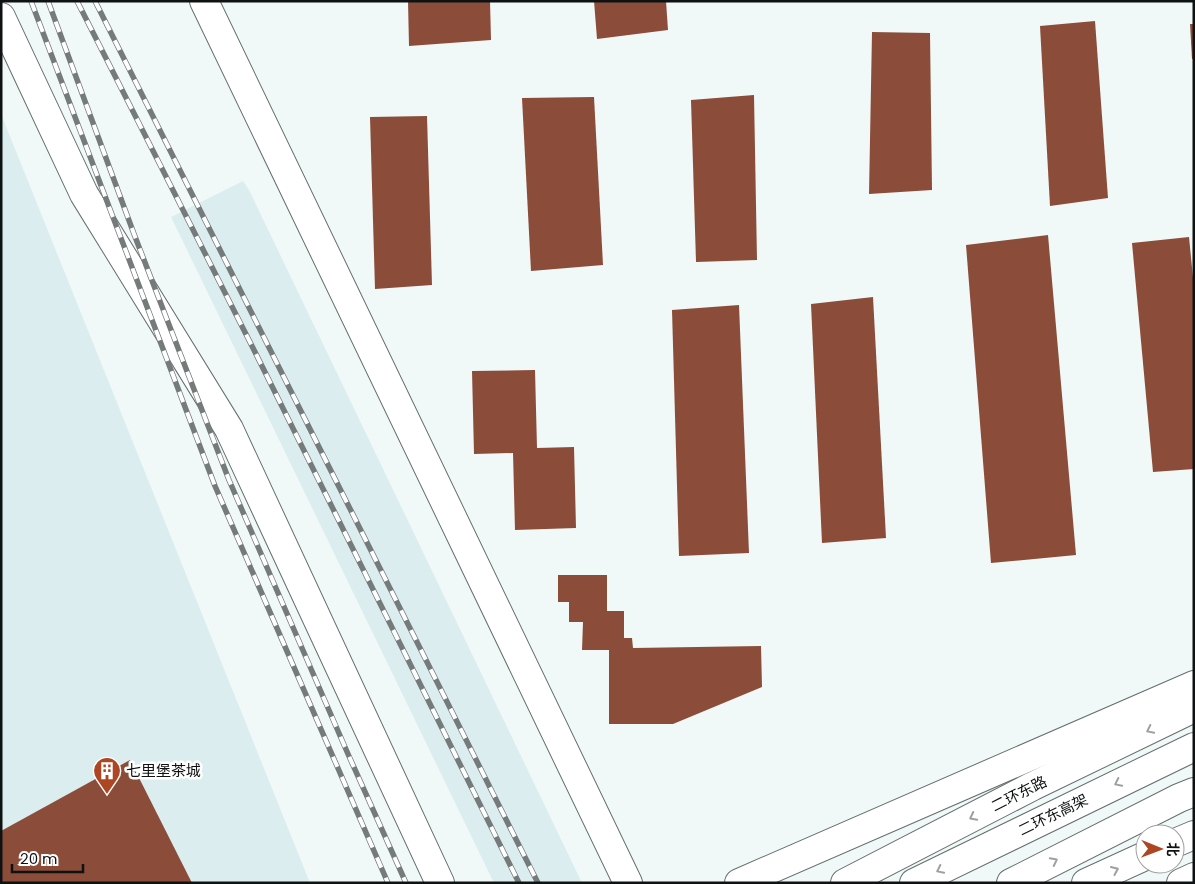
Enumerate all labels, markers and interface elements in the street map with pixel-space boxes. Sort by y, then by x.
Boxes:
one-way arrow [1146,724,1155,734]
building icon: 七里堡茶城 [92,756,122,795]
place label: 七里堡茶城 [126,760,201,781]
street label: 二环东路 [987,771,1050,817]
one-way arrow [1114,777,1123,787]
street label: 二环东高架 [1014,789,1091,840]
one-way arrow [969,811,978,821]
north arrow [1135,824,1185,874]
scale bar [12,842,84,874]
text: 北 [1163,842,1183,856]
text: 20 m [20,848,58,869]
one-way arrow [1049,857,1058,867]
one-way arrow [937,863,946,873]
one-way arrow [1110,865,1119,876]

